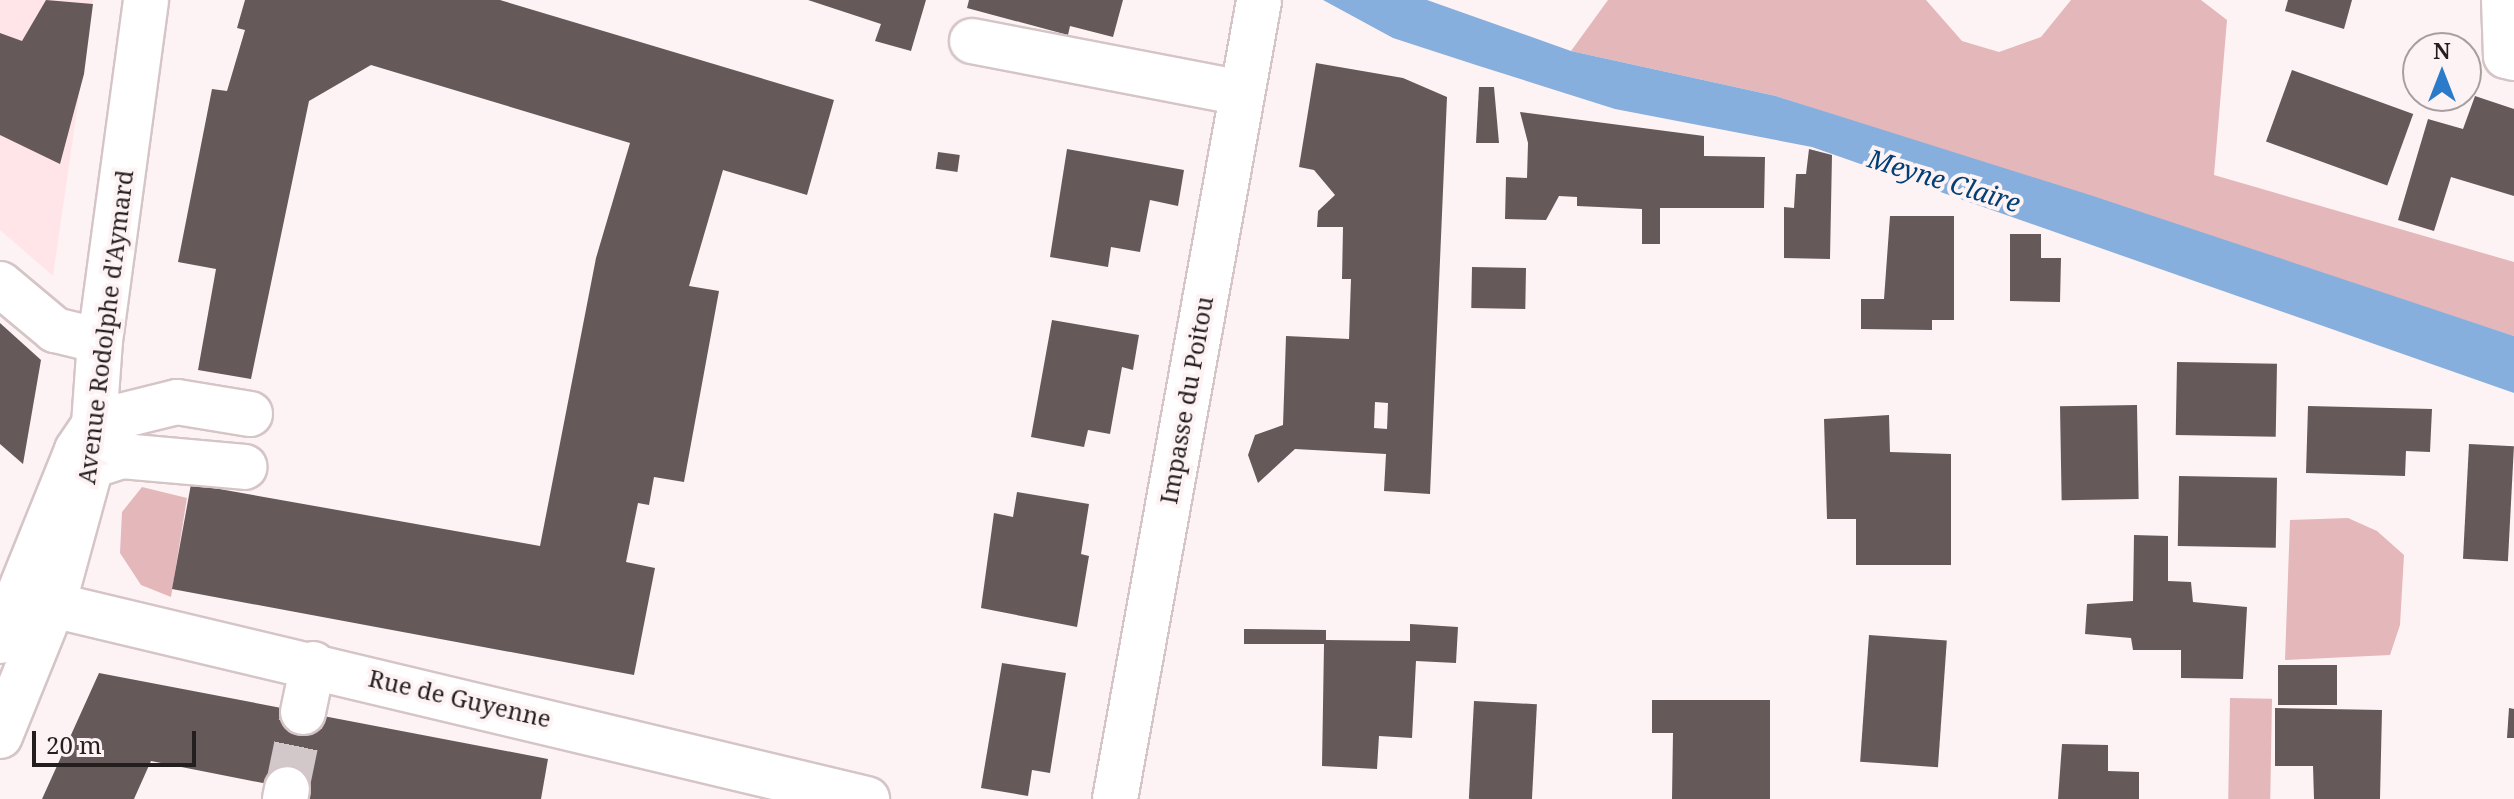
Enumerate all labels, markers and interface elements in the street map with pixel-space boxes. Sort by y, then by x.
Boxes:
north arrow [2402,32,2482,112]
text: N [2433,35,2451,65]
water label: Meyne Claire [1864,143,2024,219]
street label: Avenue Rodolphe d'Aymard [71,168,139,486]
street label: Impasse du Poitou [1154,294,1218,506]
street label: Rue de Guyenne [366,663,554,733]
scale bar [36,715,200,765]
text: 20 m [46,728,102,761]

